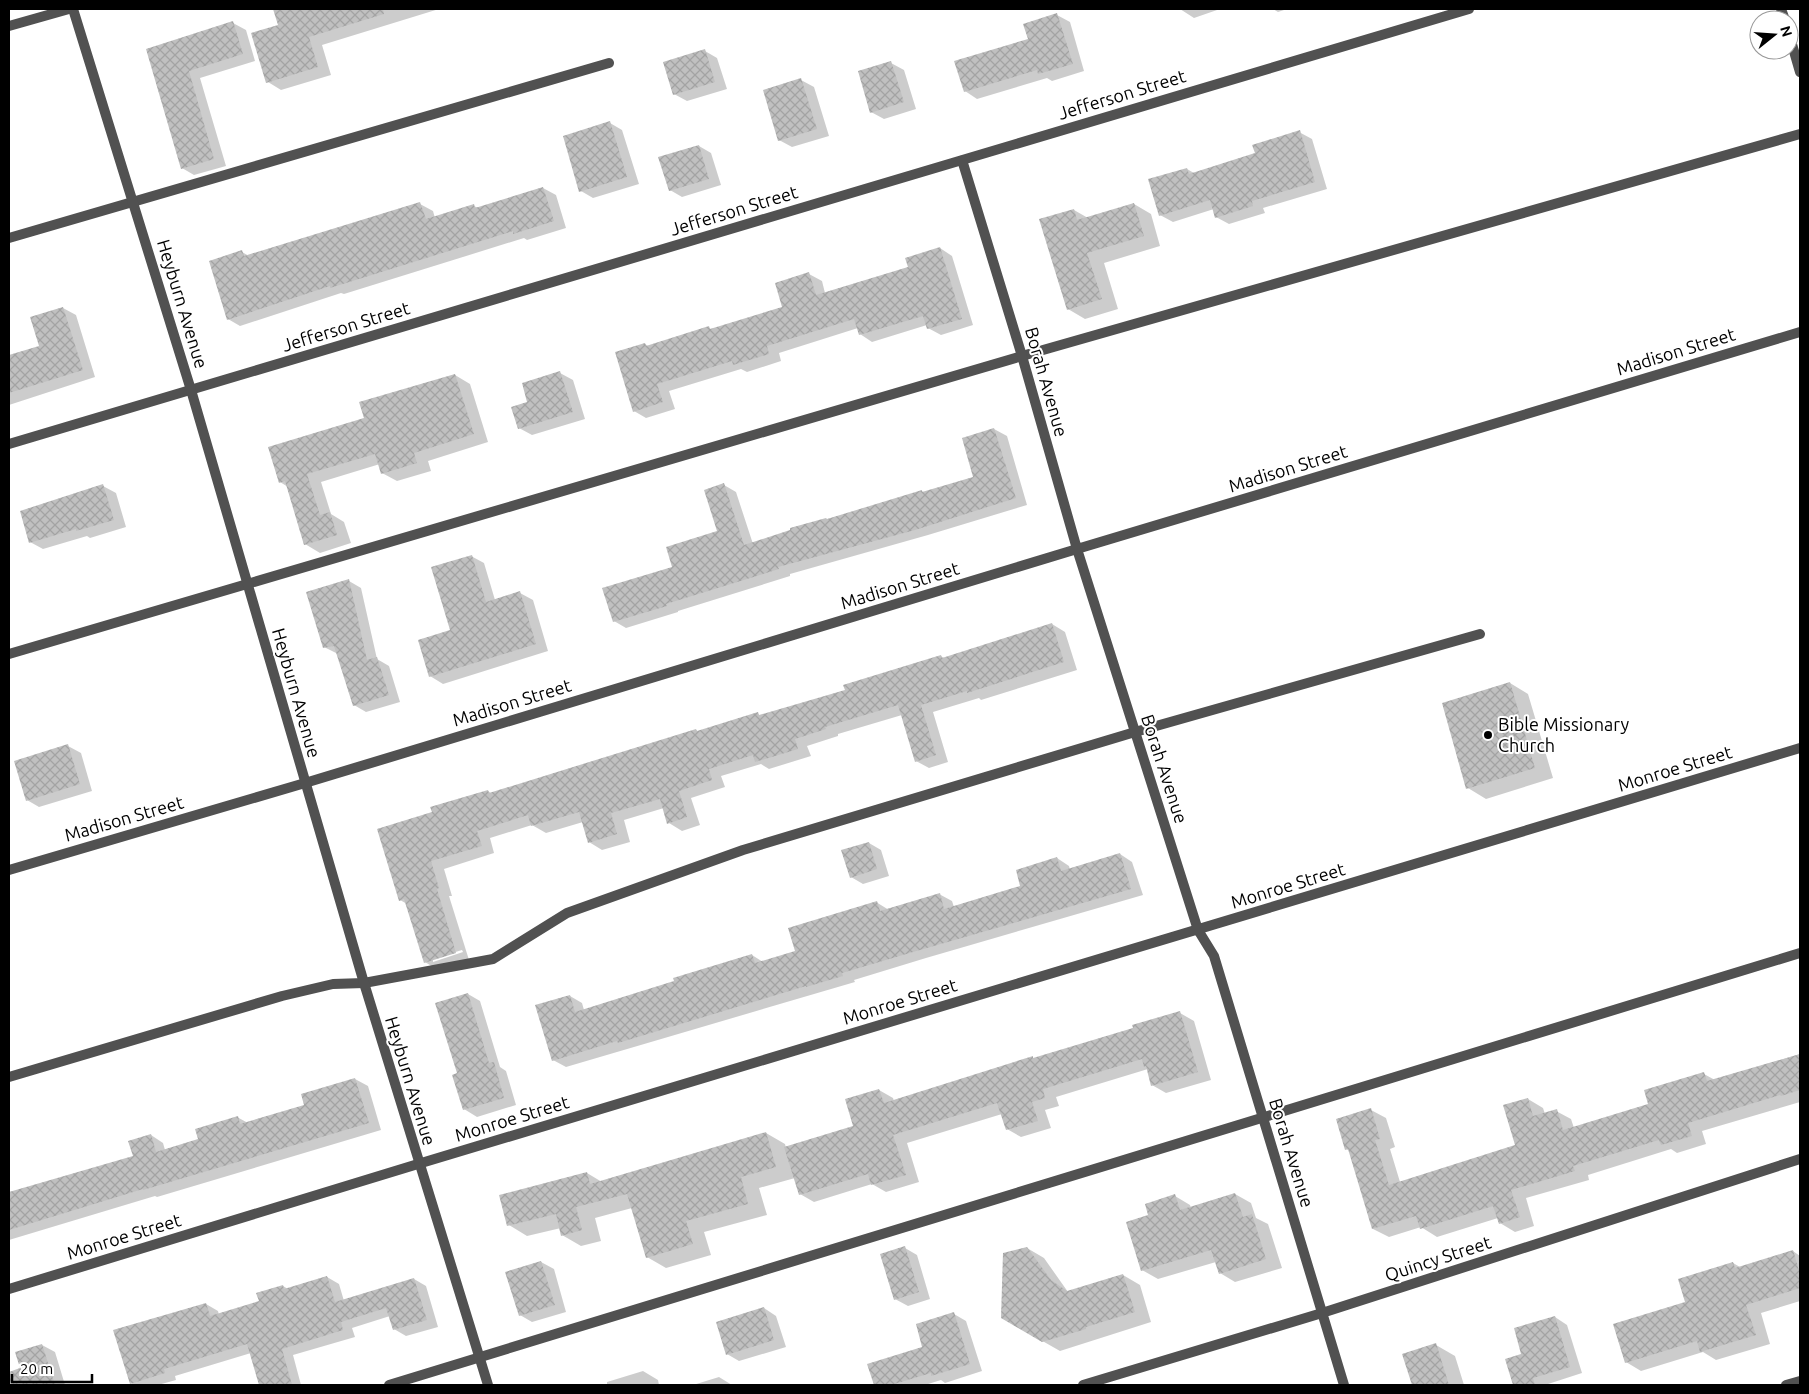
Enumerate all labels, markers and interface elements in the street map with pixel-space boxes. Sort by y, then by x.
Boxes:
north arrow [1749,10,1799,60]
text: N [1777,24,1796,39]
street label: Jefferson Street [1056,65,1188,123]
street label: Jefferson Street [668,181,800,239]
street label: Heyburn Avenue [154,237,212,371]
street label: Jefferson Street [280,297,412,355]
street label: Madison Street [1614,324,1737,379]
street label: Borah Avenue [1022,325,1072,439]
street label: Madison Street [1226,441,1349,496]
street label: Madison Street [838,558,961,613]
street label: Heyburn Avenue [269,626,325,760]
street label: Madison Street [450,675,573,730]
street label: Borah Avenue [1138,712,1192,826]
place label: Bible Missionary Church [1498,714,1629,755]
marker: Bible Missionary Church [1482,729,1494,741]
street label: Monroe Street [1615,741,1734,795]
street label: Madison Street [62,792,186,845]
street label: Monroe Street [1228,858,1347,912]
street label: Monroe Street [840,974,959,1028]
street label: Heyburn Avenue [382,1014,440,1148]
street label: Monroe Street [452,1091,571,1145]
street label: Borah Avenue [1266,1096,1318,1210]
street label: Monroe Street [64,1209,183,1263]
street label: Quincy Street [1382,1231,1494,1286]
scale bar [12,1352,92,1384]
text: 20 m [20,1360,53,1377]

